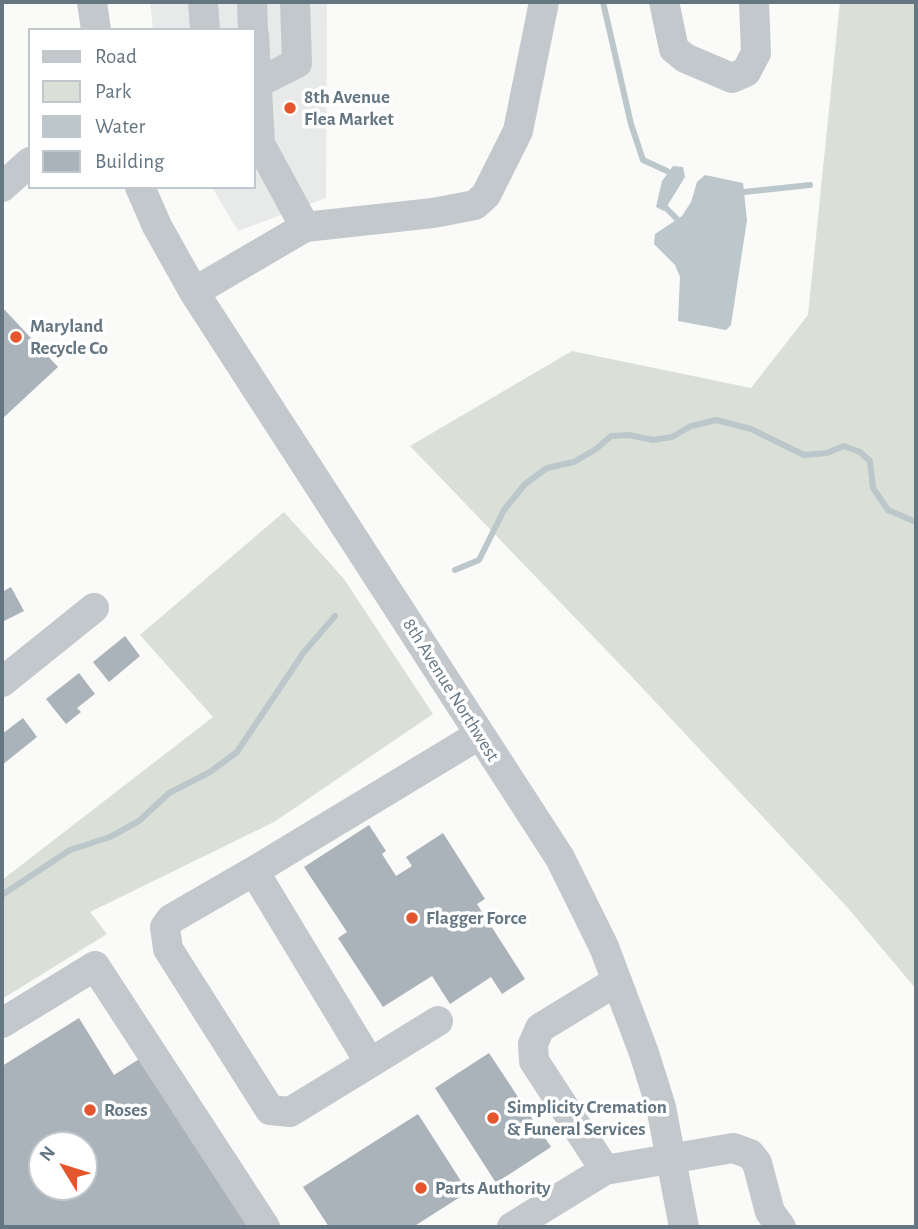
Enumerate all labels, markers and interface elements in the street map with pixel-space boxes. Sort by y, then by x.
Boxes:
legend [28,28,256,189]
text: Road [95,46,137,67]
text: Park [95,81,131,102]
place label: 8th Avenue Flea Market [304,86,394,130]
marker: 8th Avenue Flea Market [282,100,298,116]
text: Water [95,116,145,137]
text: Building [95,151,164,172]
place label: Maryland Recycle Co [30,315,108,359]
marker: Maryland Recycle Co [8,329,24,345]
street label: 8th Avenue Northwest [398,614,504,766]
place label: Flagger Force [426,907,527,929]
marker: Flagger Force [404,910,420,926]
place label: Simplicity Cremation & Funeral Services [507,1096,667,1140]
place label: Roses [104,1099,148,1121]
marker: Roses [82,1102,98,1118]
marker: Simplicity Cremation & Funeral Services [485,1110,501,1126]
north arrow [28,1131,98,1201]
text: N [36,1143,59,1165]
place label: Parts Authority [435,1177,551,1199]
marker: Parts Authority [413,1180,429,1196]

